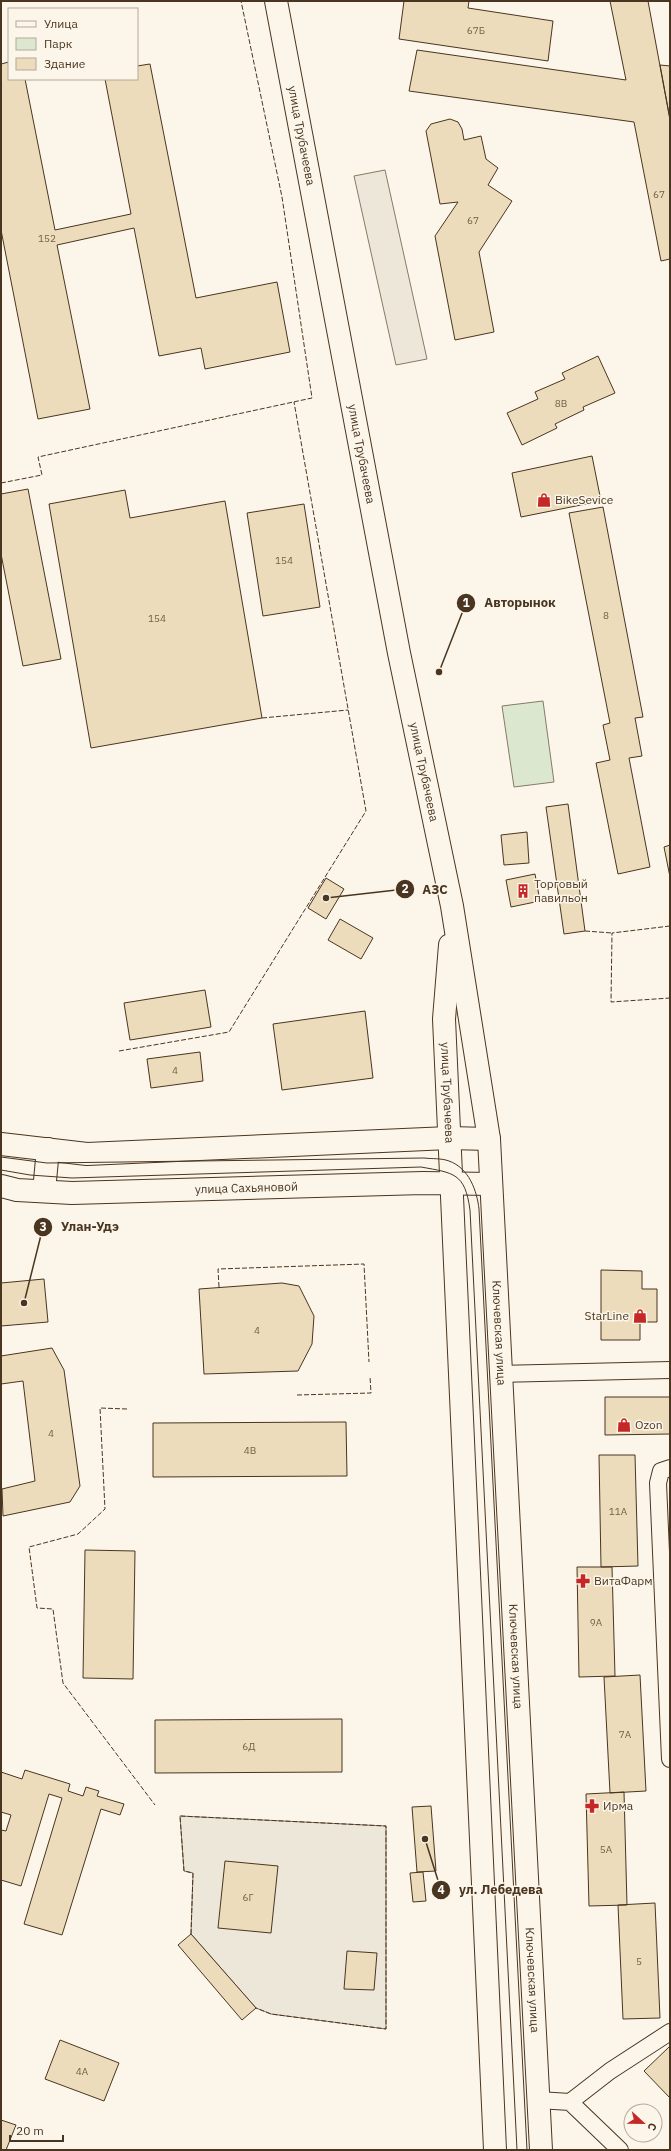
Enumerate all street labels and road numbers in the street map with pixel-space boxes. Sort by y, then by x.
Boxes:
street label: улица Трубачеева [285,84,319,187]
street label: улица Трубачеева [345,403,379,506]
street label: улица Трубачеева [407,721,442,823]
street label: улица Трубачеева [438,1042,458,1144]
street label: улица Сахьяновой [195,1179,298,1196]
street label: Ключевская улица [489,1280,510,1386]
street label: Ключевская улица [506,1603,526,1710]
street label: Ключевская улица [523,1927,543,2034]

